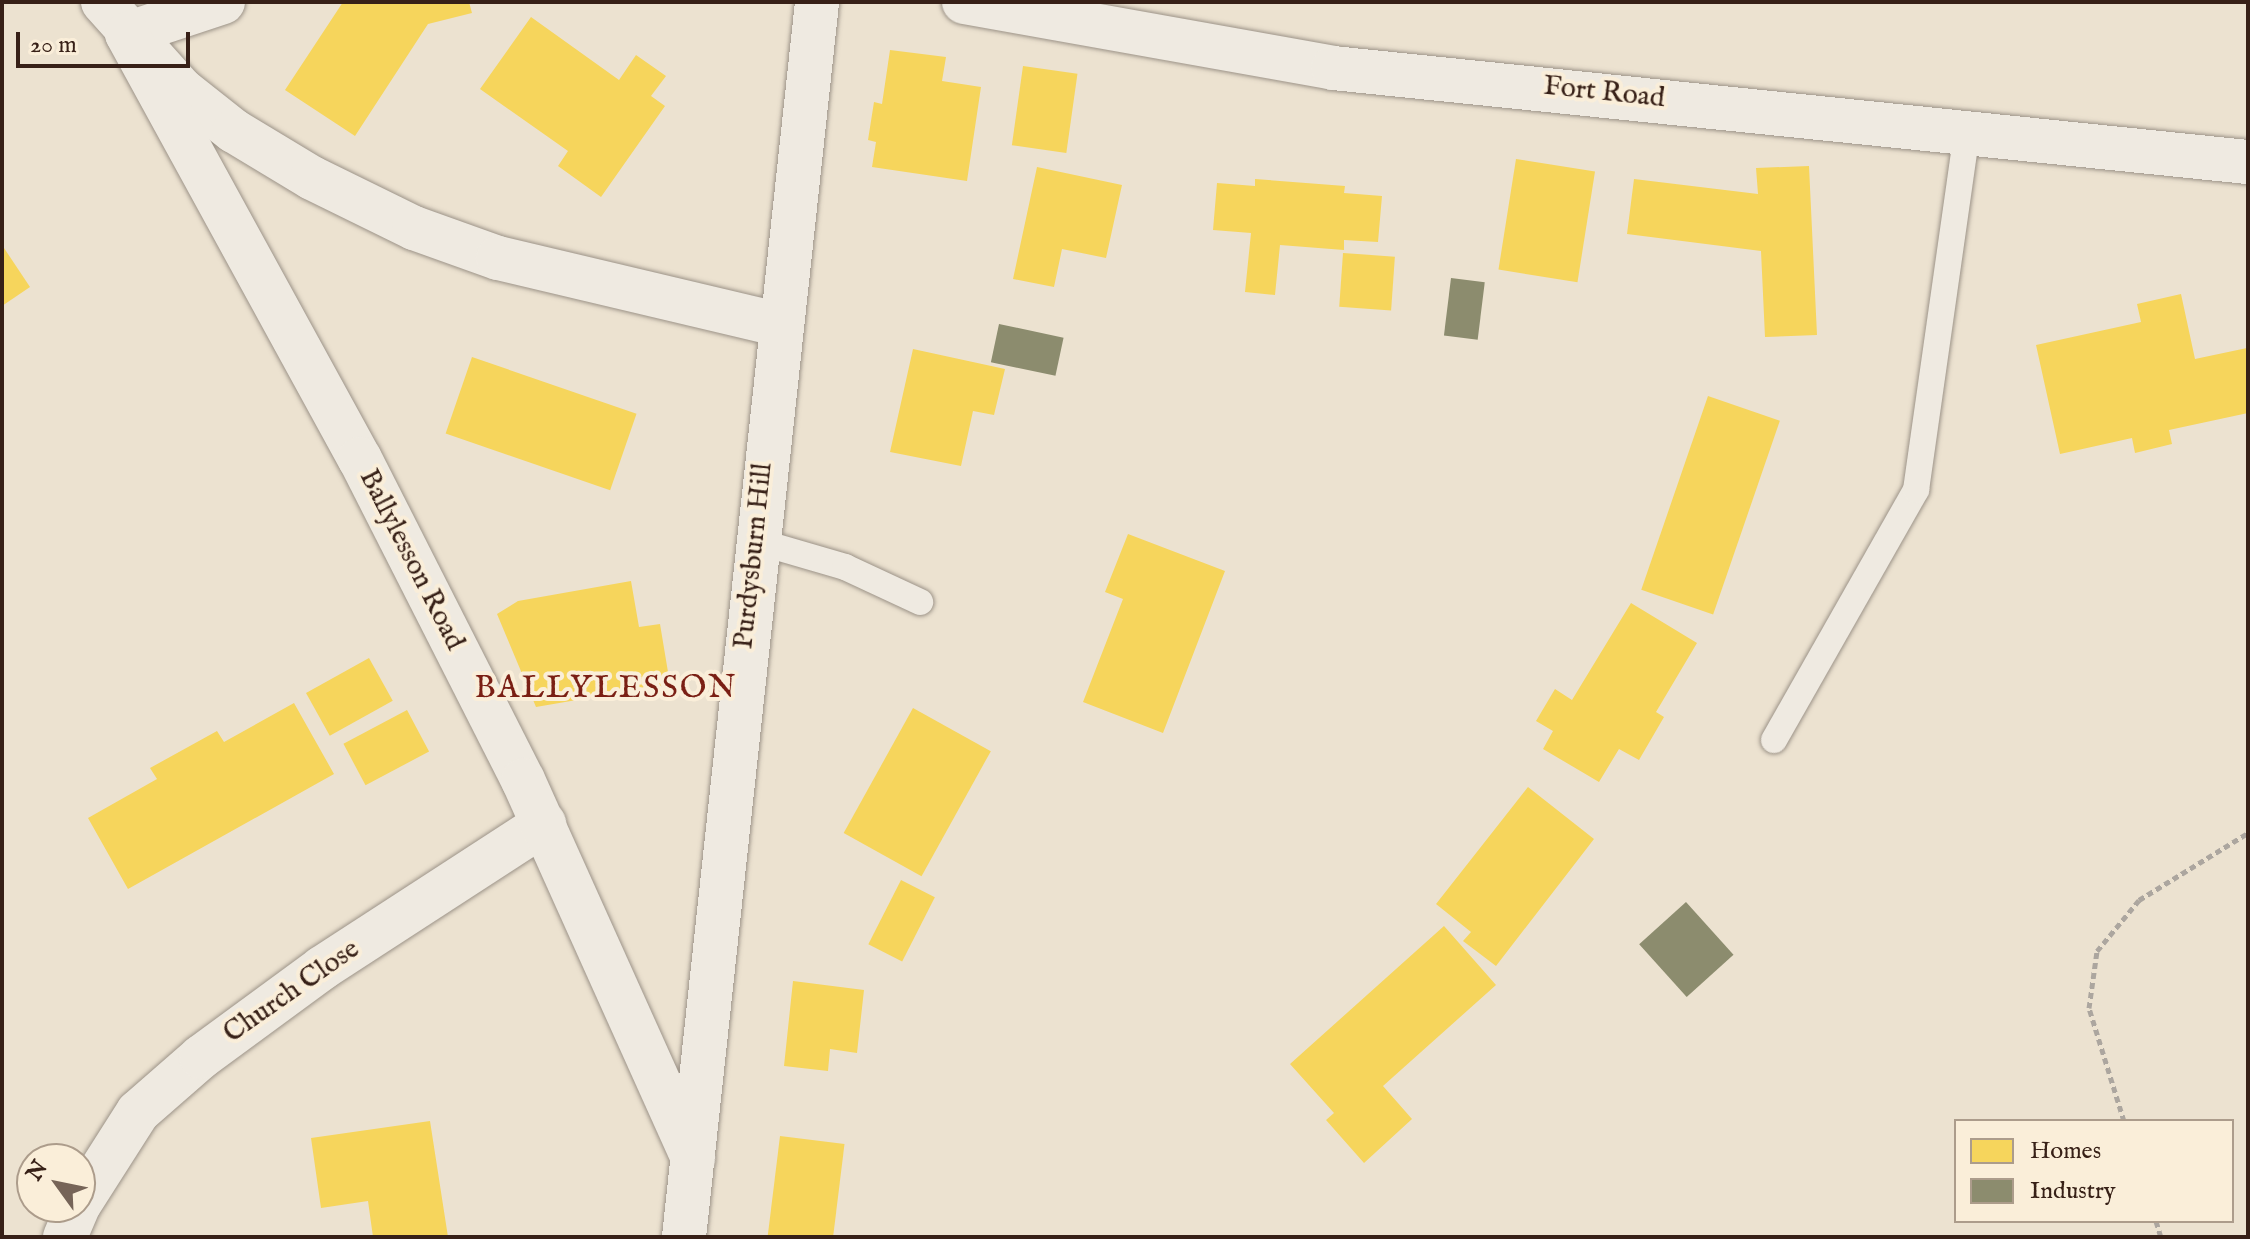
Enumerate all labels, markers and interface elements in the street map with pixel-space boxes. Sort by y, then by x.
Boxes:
scale bar [20,16,194,66]
text: 20 m [30,30,77,61]
street label: Fort Road [1542,70,1666,116]
street label: Purdysburn Hill [728,461,780,651]
street label: Ballylesson Road [351,464,471,656]
district label: BALLYLESSON [474,670,738,708]
street label: Church Close [218,933,366,1051]
legend [1954,1119,2234,1223]
text: Homes [2030,1136,2101,1167]
north arrow [16,1143,96,1223]
text: N [21,1155,54,1187]
text: Industry [2030,1176,2116,1207]

